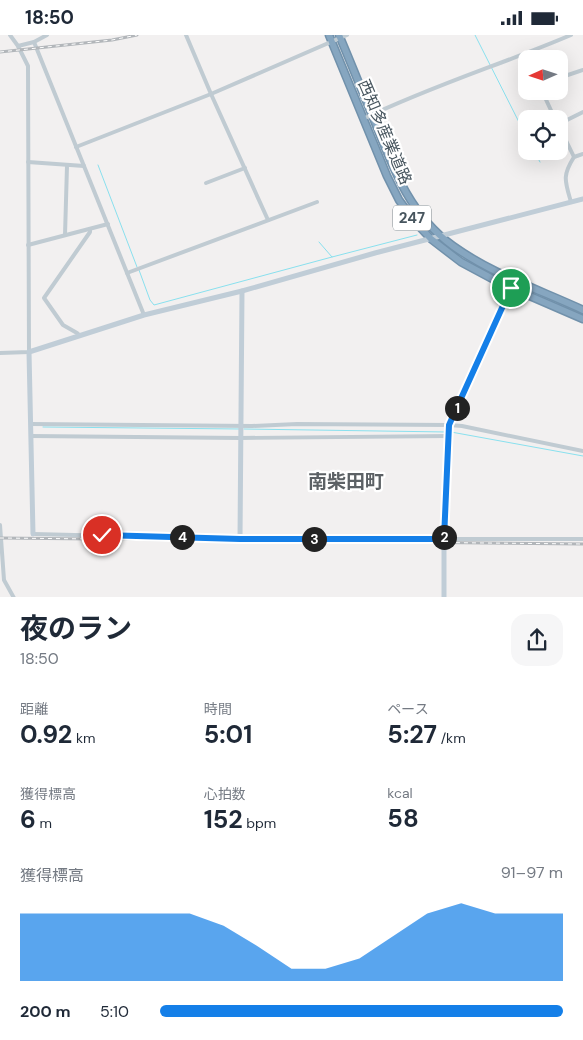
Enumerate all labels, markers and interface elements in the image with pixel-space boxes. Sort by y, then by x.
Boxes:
text: 18:50 [25,5,74,30]
north arrow [518,50,568,100]
map controls [518,50,568,160]
street label: 西知多産業道路 [353,76,417,188]
button: locate [518,110,568,160]
road number: 247 [393,205,431,231]
pin [490,267,532,309]
icon: arrive [497,274,525,302]
pin: 1 [444,395,470,421]
text: 1 [455,399,460,417]
district label: 南柴田町 [308,469,384,494]
pin [81,514,123,556]
icon: check [88,521,116,549]
pin: 4 [170,525,194,549]
pin: 2 [432,525,456,549]
pin: 3 [302,527,326,551]
text: 4 [178,528,187,546]
text: 2 [440,528,449,546]
text: 3 [310,530,319,548]
text: 夜のラン [20,610,132,647]
button: share [511,614,563,666]
text: 18:50 [20,648,59,669]
text: 距離 [20,700,48,718]
text: 時間 [204,700,232,718]
text: ペース [387,700,429,718]
text: 0.92 [20,718,72,751]
text: 5:01 [204,718,252,751]
text: 5:27 [387,718,437,751]
text: km [72,729,96,747]
text: /km [437,729,466,747]
text: kcal [387,784,413,802]
text: 獲得標高 [20,785,76,803]
text: 心拍数 [204,785,246,803]
text: 58 [387,802,419,835]
text: 6 [20,803,36,836]
text: 152 [204,803,243,836]
text: m [36,814,52,832]
text: bpm [243,814,276,832]
text: 91–97 m [501,862,563,883]
text: 獲得標高 [20,865,84,886]
text: 200 m [20,1001,71,1022]
text: 5:10 [100,1001,129,1022]

